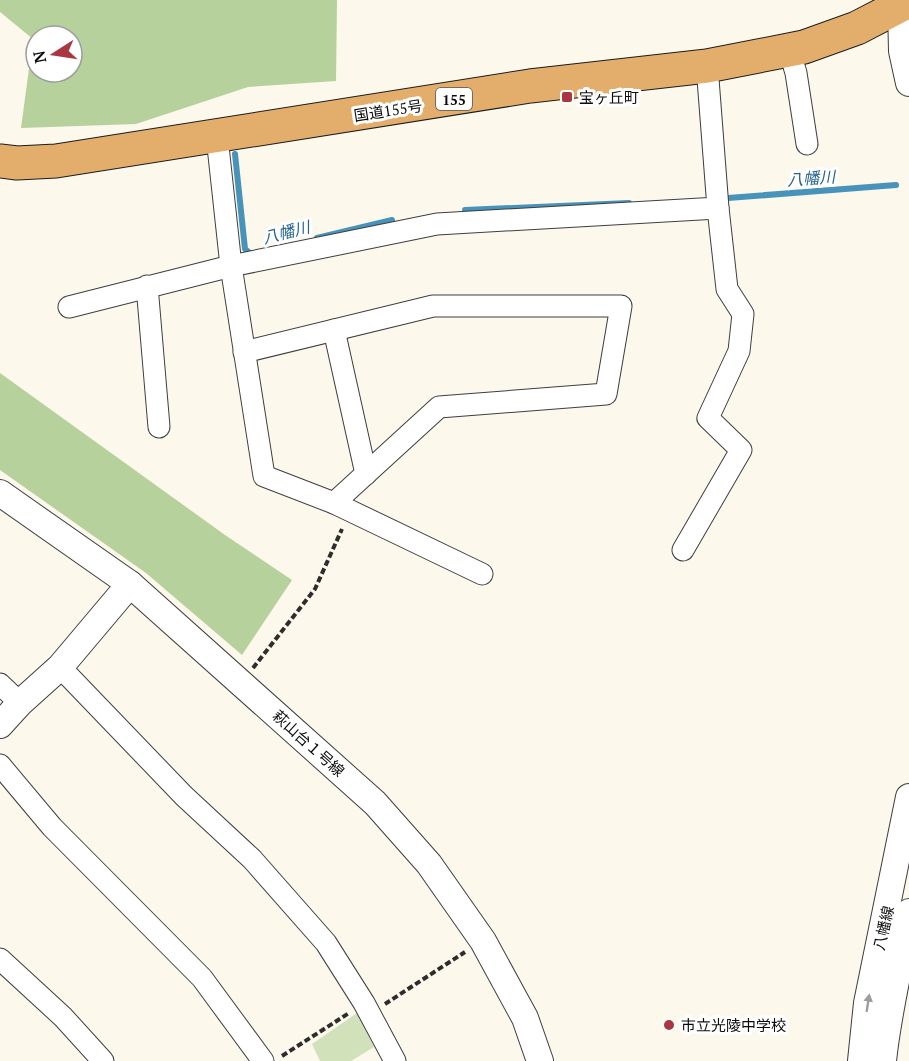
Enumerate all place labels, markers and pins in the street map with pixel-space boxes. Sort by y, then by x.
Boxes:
place label: 宝ヶ丘町 [579,87,639,107]
marker: 宝ヶ丘町 [560,90,574,104]
place label: 市立光陵中学校 [681,1015,786,1035]
marker: 市立光陵中学校 [662,1018,676,1032]

